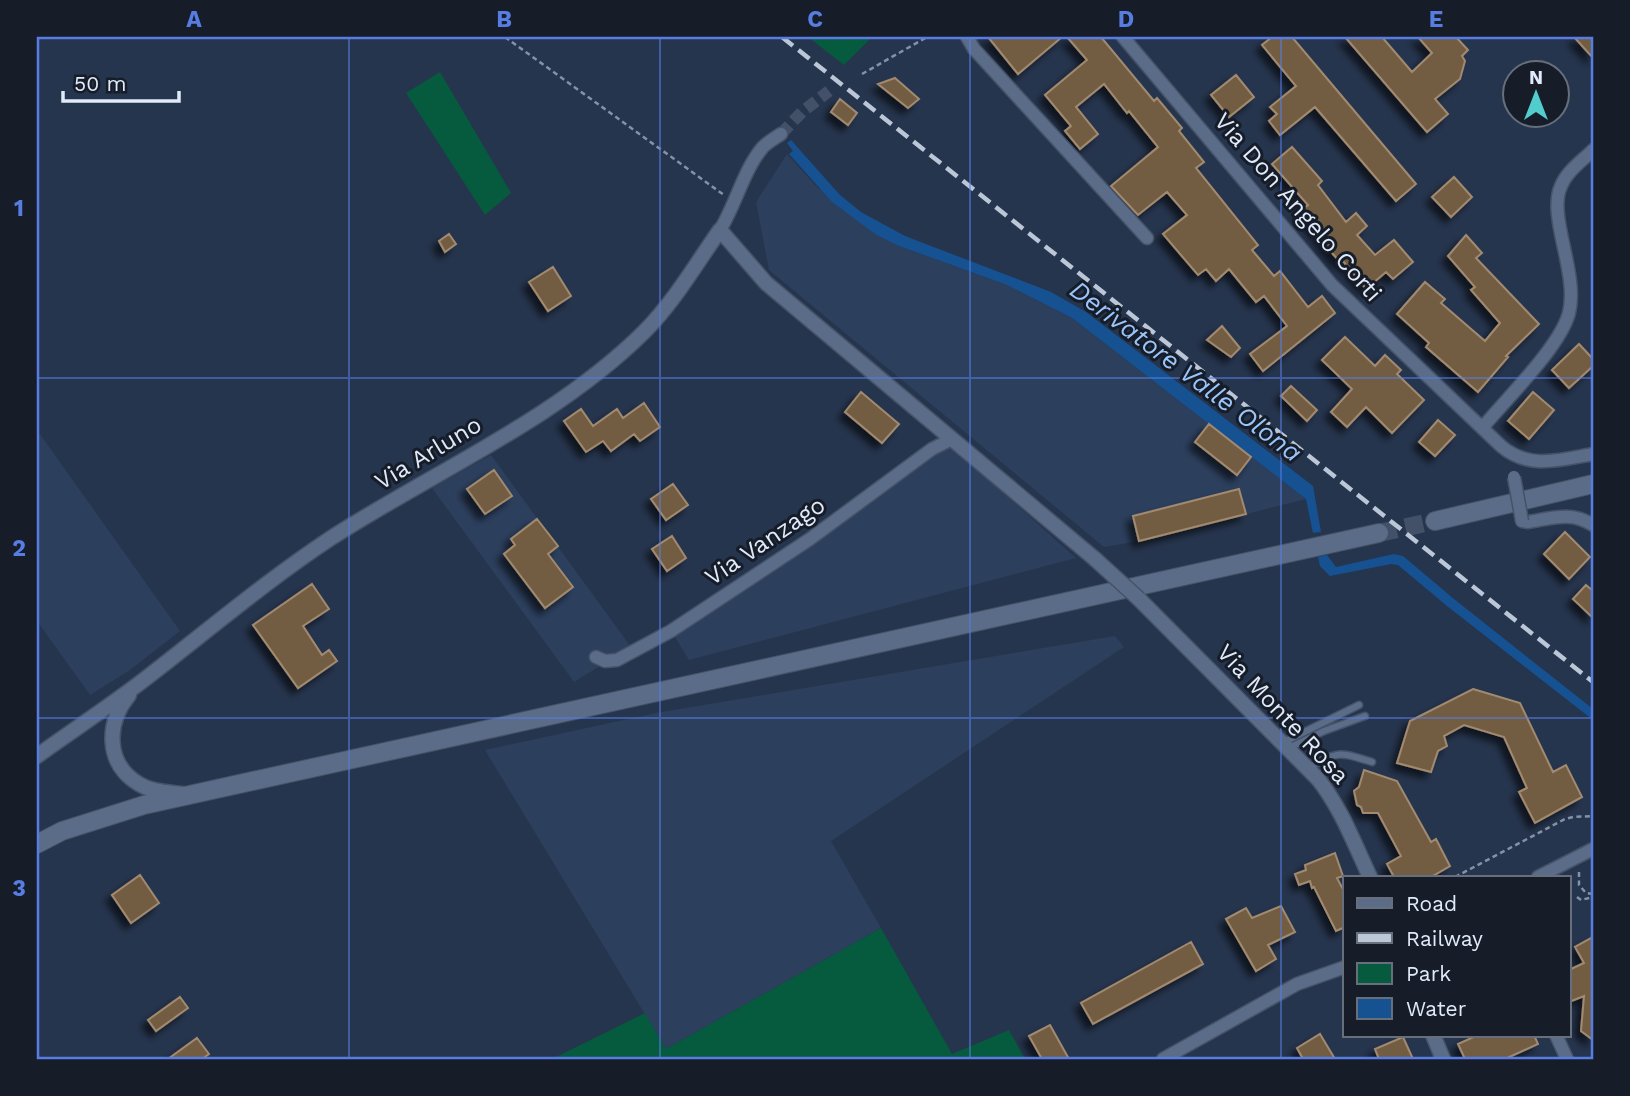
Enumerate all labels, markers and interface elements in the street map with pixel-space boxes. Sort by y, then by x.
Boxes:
text: A [186,6,202,33]
text: B [496,6,512,33]
text: C [807,6,823,33]
text: D [1118,6,1134,33]
text: E [1429,6,1443,33]
scale bar [63,60,178,104]
north arrow [1500,60,1570,130]
text: N [1529,66,1543,89]
text: 50 m [74,71,126,96]
street label: Via Don Angelo Corti [1209,107,1387,307]
text: 1 [14,195,24,222]
water label: Derivatore Valle Olona [1064,274,1308,468]
street label: Via Arluno [370,410,486,496]
street label: Via Vanzago [700,491,830,591]
text: 2 [12,535,26,562]
street label: Via Monte Rosa [1211,638,1355,790]
text: 3 [12,875,26,902]
legend [1343,876,1570,1036]
text: Road [1406,891,1457,916]
text: Railway [1406,926,1483,951]
text: Park [1406,961,1451,986]
text: Water [1406,996,1467,1021]

